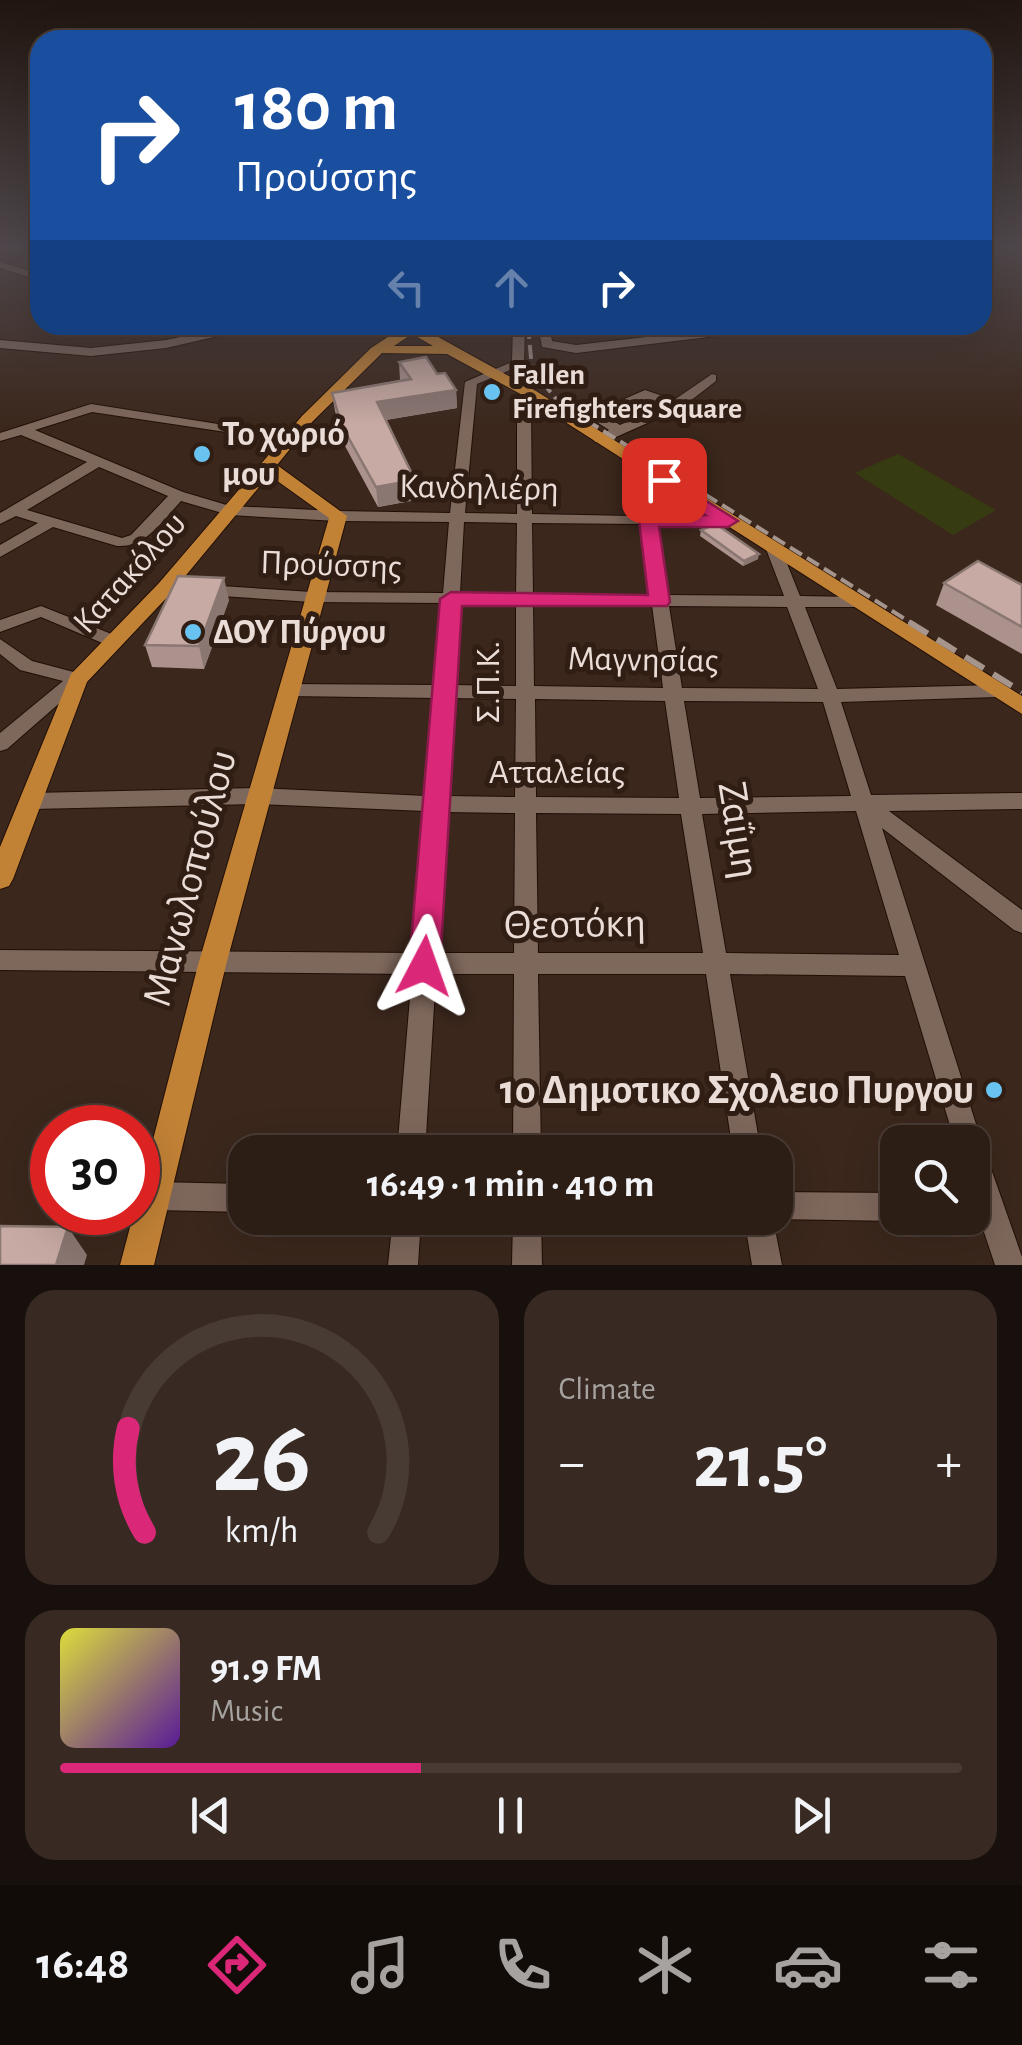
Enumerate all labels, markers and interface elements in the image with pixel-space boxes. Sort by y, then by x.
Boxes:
icon: right [70,70,200,200]
text: 180 m [235,73,398,143]
text: Προύσσης [235,155,417,200]
icon: left [379,260,434,315]
icon: ahead [484,260,539,315]
icon: right [589,260,644,315]
place label: Fallen Firefighters Square [512,360,742,424]
marker: Fallen Firefighters Square [481,381,503,403]
place label: Το χωριό μου [222,417,345,492]
pin [622,438,707,523]
marker: Το χωριό μου [191,443,213,465]
icon: arrive [637,453,692,508]
street label: Κανδηλιέρη [399,469,559,507]
street label: Κατακόλου [67,506,193,640]
street label: Προύσσης [260,545,402,585]
place label: ΔΟΥ Πύργου [213,615,386,650]
marker: ΔΟΥ Πύργου [182,621,204,643]
street label: Σ.Π.Κ. [471,641,506,723]
street label: Μαγνησίας [567,641,719,679]
street label: Μανωλοπούλου [136,745,244,1011]
street label: Ατταλείας [489,755,625,790]
street label: Ζαΐμη [711,779,767,881]
street label: Θεοτόκη [504,902,646,946]
position arrow [372,914,476,1018]
place label: 1ο Δημοτικο Σχολειο Πυργου [500,1069,974,1111]
marker: 1ο Δημοτικο Σχολειο Πυργου [983,1079,1005,1101]
speed limit sign: 30 [30,1105,160,1235]
map controls [880,1125,990,1235]
button: search [880,1125,990,1235]
text: 16:49 · 1 min · 410 m [367,1166,654,1204]
text: Climate [559,1373,656,1405]
text: 26 [212,1407,311,1511]
text: 21.5° [693,1426,827,1501]
text: − [559,1436,585,1491]
text: + [936,1436,962,1491]
text: km/h [225,1513,299,1549]
text: 91.9 FM [210,1650,322,1688]
text: Music [210,1695,283,1727]
icon: previous [183,1788,238,1843]
icon: pause [483,1788,538,1843]
icon: next [784,1788,839,1843]
icon: directions [202,1930,272,2000]
icon: music [345,1930,415,2000]
icon: phone [488,1930,558,2000]
icon: climate [630,1930,700,2000]
icon: car [773,1930,843,2000]
icon: filters [916,1930,986,2000]
text: 16:48 [36,1942,129,1987]

